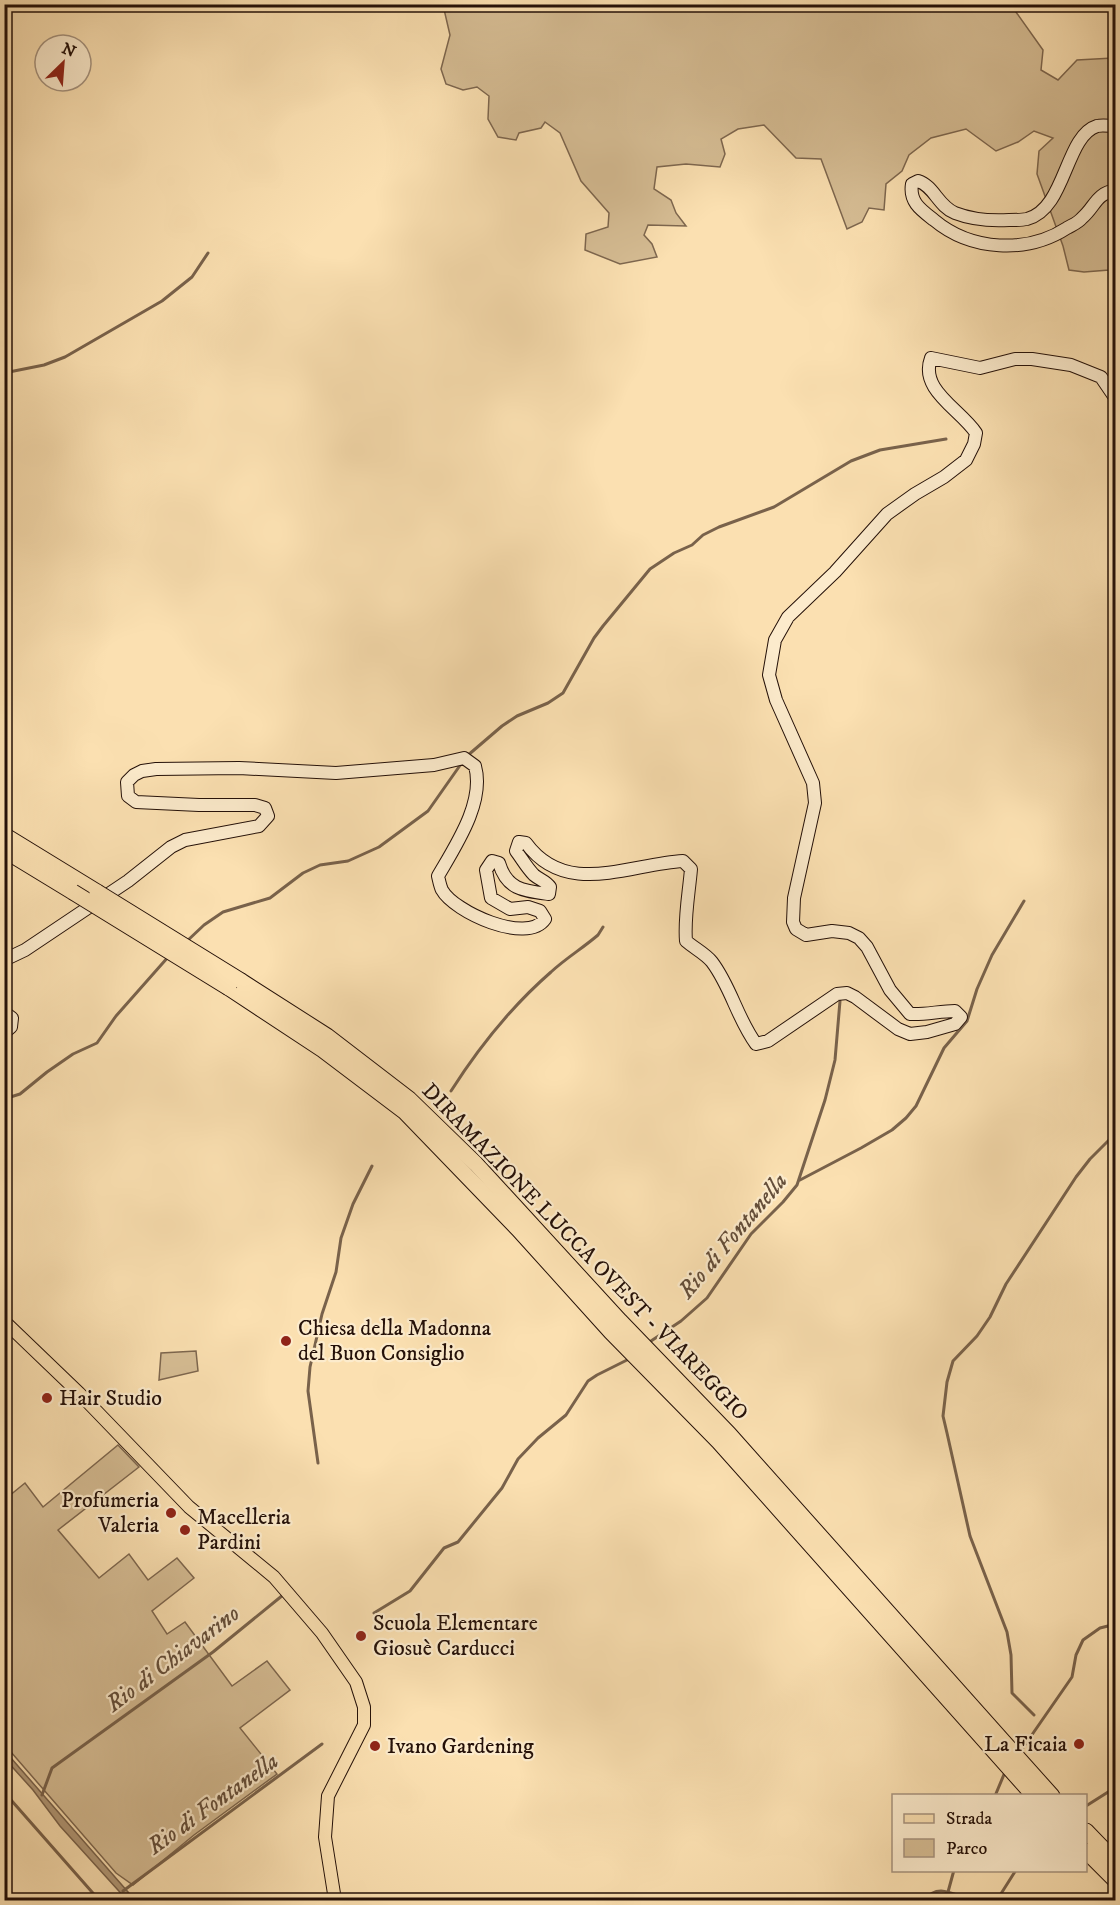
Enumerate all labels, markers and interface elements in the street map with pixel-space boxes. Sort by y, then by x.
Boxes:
north arrow [33,33,93,93]
text: N [59,38,79,62]
street label: DIRAMAZIONE LUCCA OVEST - VIAREGGIO [416,1078,754,1426]
water label: Rio di Fontanella [671,1167,794,1306]
place label: Chiesa della Madonna del Buon Consiglio [298,1315,492,1367]
marker: Chiesa della Madonna del Buon Consiglio [279,1334,293,1348]
place label: Hair Studio [59,1385,162,1412]
marker: Hair Studio [40,1391,54,1405]
place label: Profumeria Valeria [61,1487,160,1539]
place label: Macelleria Pardini [197,1504,291,1556]
marker: Profumeria Valeria [164,1506,178,1520]
marker: Macelleria Pardini [178,1523,192,1537]
water label: Rio di Chiavarino [99,1599,246,1720]
place label: Scuola Elementare Giosuè Carducci [373,1610,538,1662]
marker: Scuola Elementare Giosuè Carducci [354,1629,368,1643]
place label: La Ficaia [984,1731,1068,1758]
place label: Ivano Gardening [387,1733,534,1760]
marker: La Ficaia [1072,1737,1086,1751]
marker: Ivano Gardening [368,1739,382,1753]
water label: Rio di Fontanella [141,1746,285,1862]
legend [892,1794,1087,1872]
text: Strada [946,1808,993,1830]
text: Parco [946,1838,987,1860]

